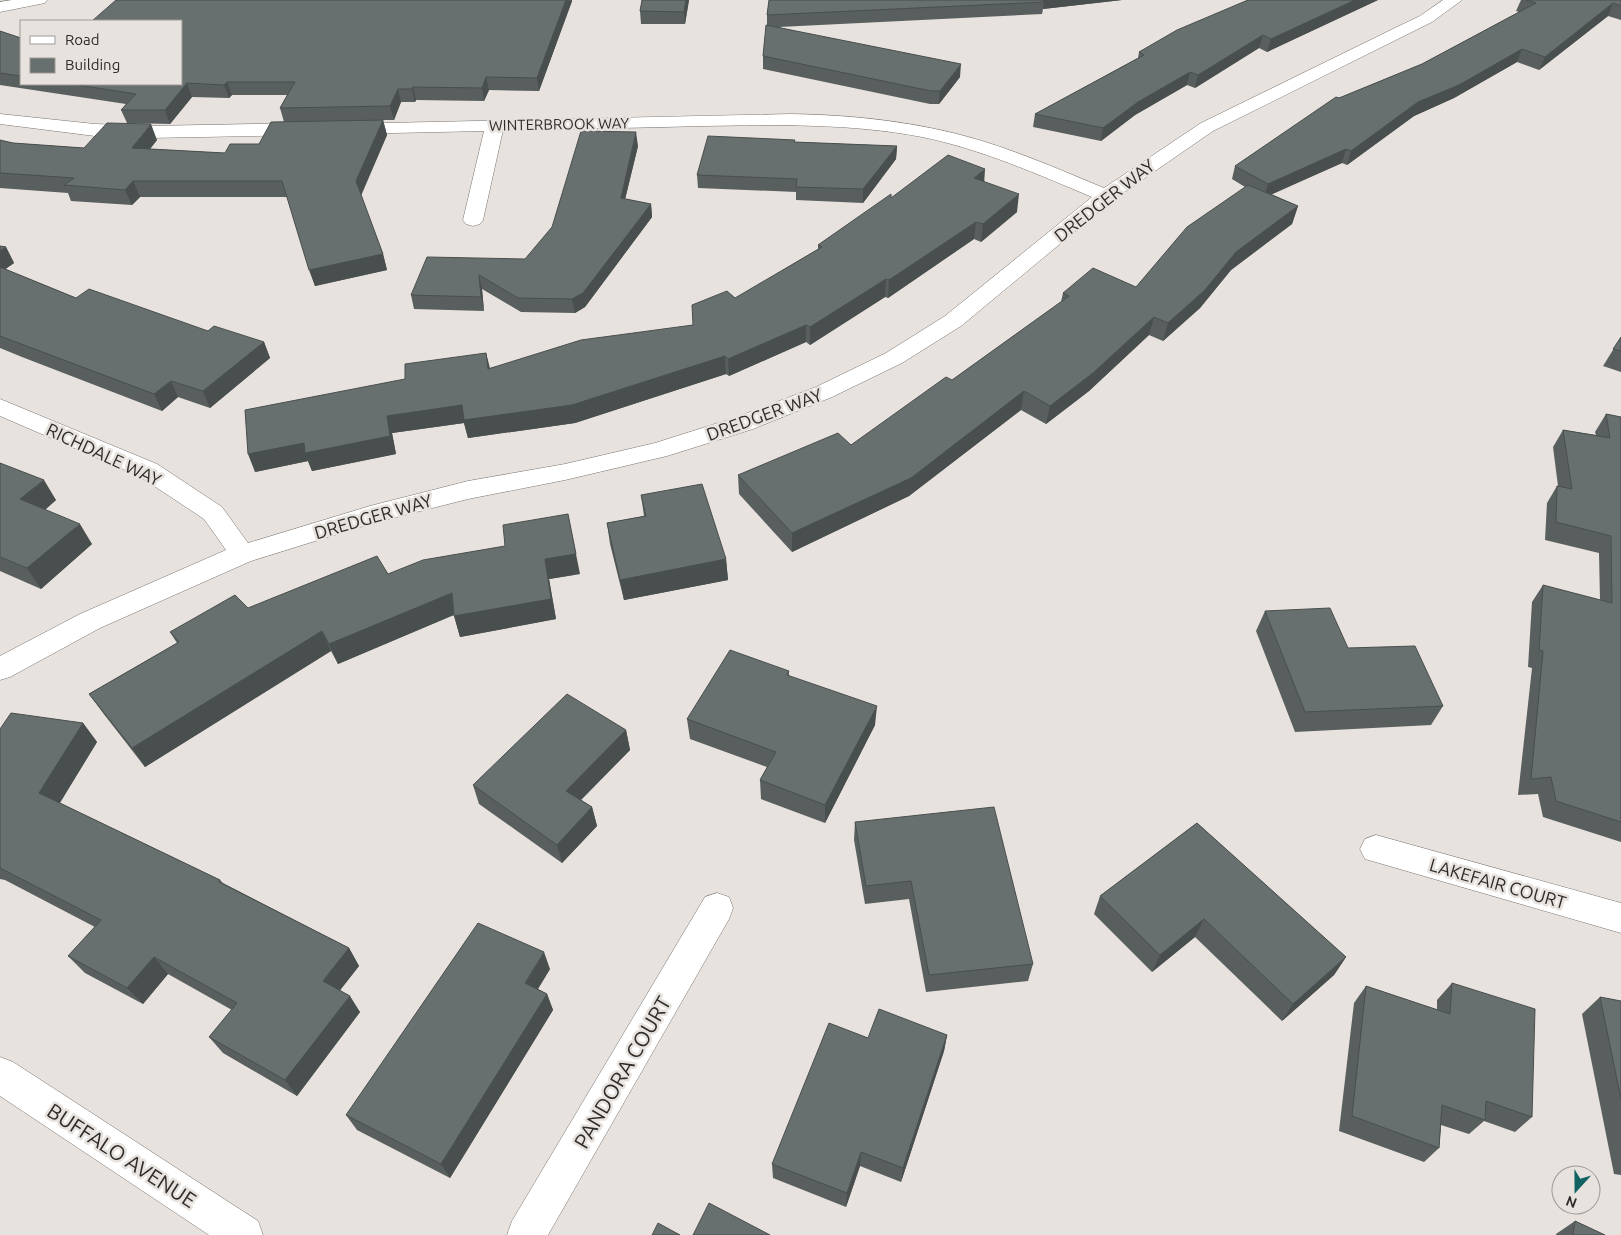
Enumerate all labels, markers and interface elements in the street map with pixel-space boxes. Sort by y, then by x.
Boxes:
legend [20,20,182,85]
text: Road [65,31,100,48]
text: Building [65,56,120,73]
street label: WINTERBROOK WAY [489,114,630,134]
street label: DREDGER WAY [1050,154,1158,245]
street label: DREDGER WAY [704,384,825,444]
street label: RICHDALE WAY [43,419,165,490]
street label: DREDGER WAY [312,489,435,542]
street label: LAKEFAIR COURT [1427,854,1569,912]
street label: PANDORA COURT [569,991,675,1152]
street label: BUFFALO AVENUE [43,1098,201,1212]
north arrow [1551,1165,1601,1215]
text: N [1564,1193,1579,1211]

